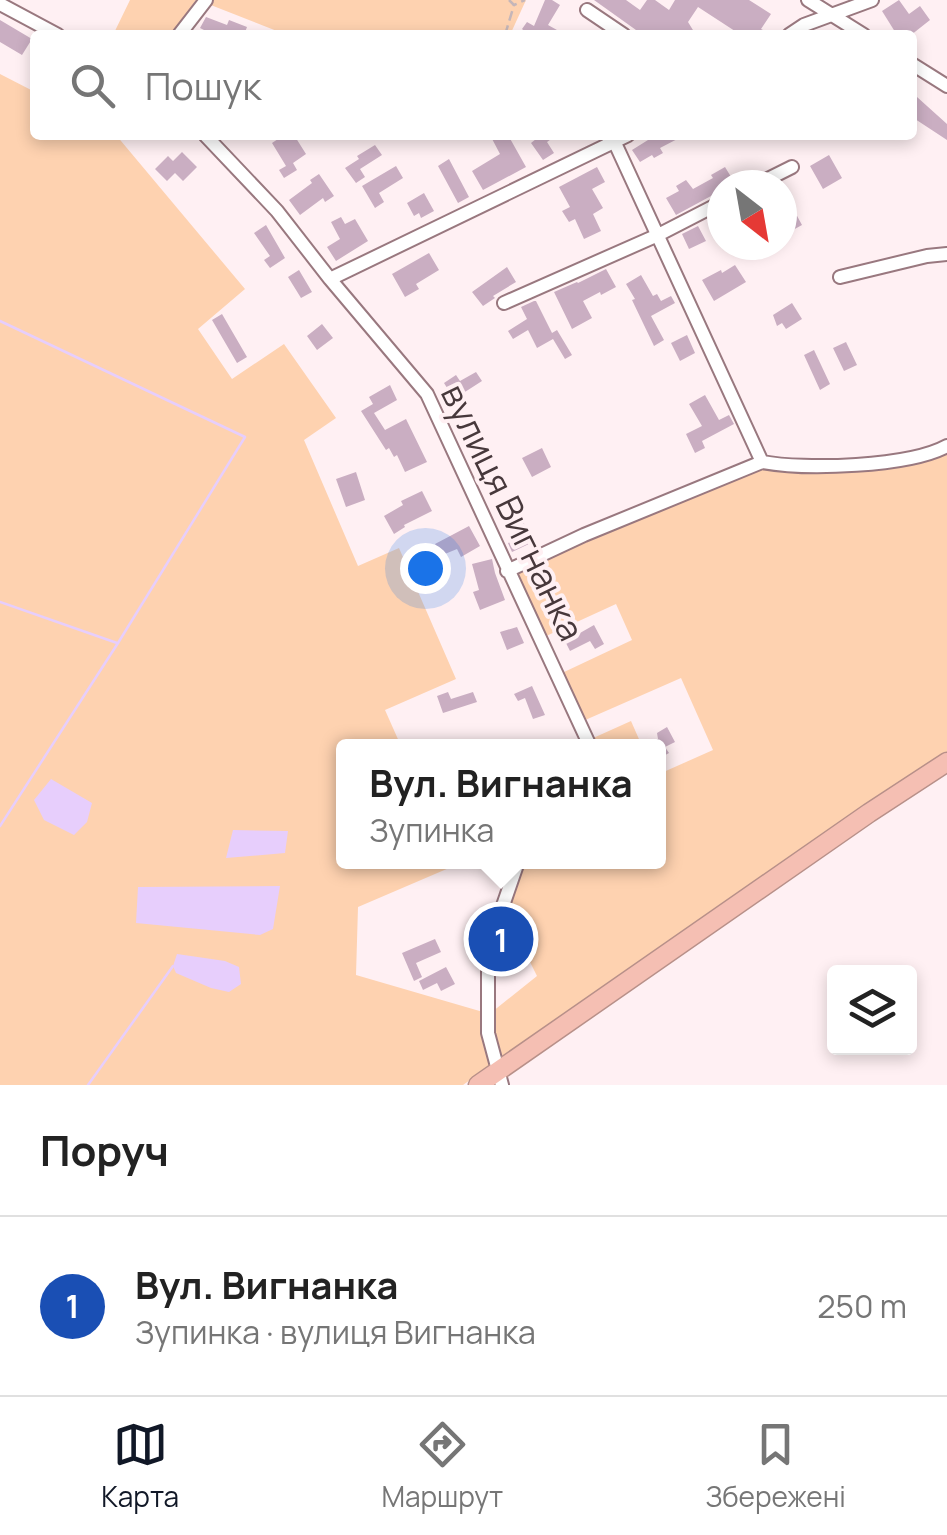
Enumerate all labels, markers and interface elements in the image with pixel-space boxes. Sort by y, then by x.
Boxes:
search box [30,30,917,140]
icon: search [65,58,120,113]
text: Пошук [145,59,261,111]
north arrow [707,170,797,260]
street label: вулиця Вигнанка [430,376,596,648]
your location [400,543,451,594]
popup [336,739,666,869]
text: Вул. Вигнанка [369,756,633,808]
text: Зупинка [369,808,494,852]
pin: 1 [468,902,534,976]
map controls [827,965,917,1055]
button: layers [827,965,917,1055]
text: Поруч [40,1121,169,1179]
text: Вул. Вигнанка [135,1258,398,1310]
text: 1 [65,1284,80,1328]
text: 250 m [817,1284,907,1328]
text: Зупинка · вулиця Вигнанка [135,1310,536,1354]
tab: Карта [101,1417,179,1515]
tab: Маршрут [381,1417,503,1515]
tab: Збережені [706,1417,846,1515]

